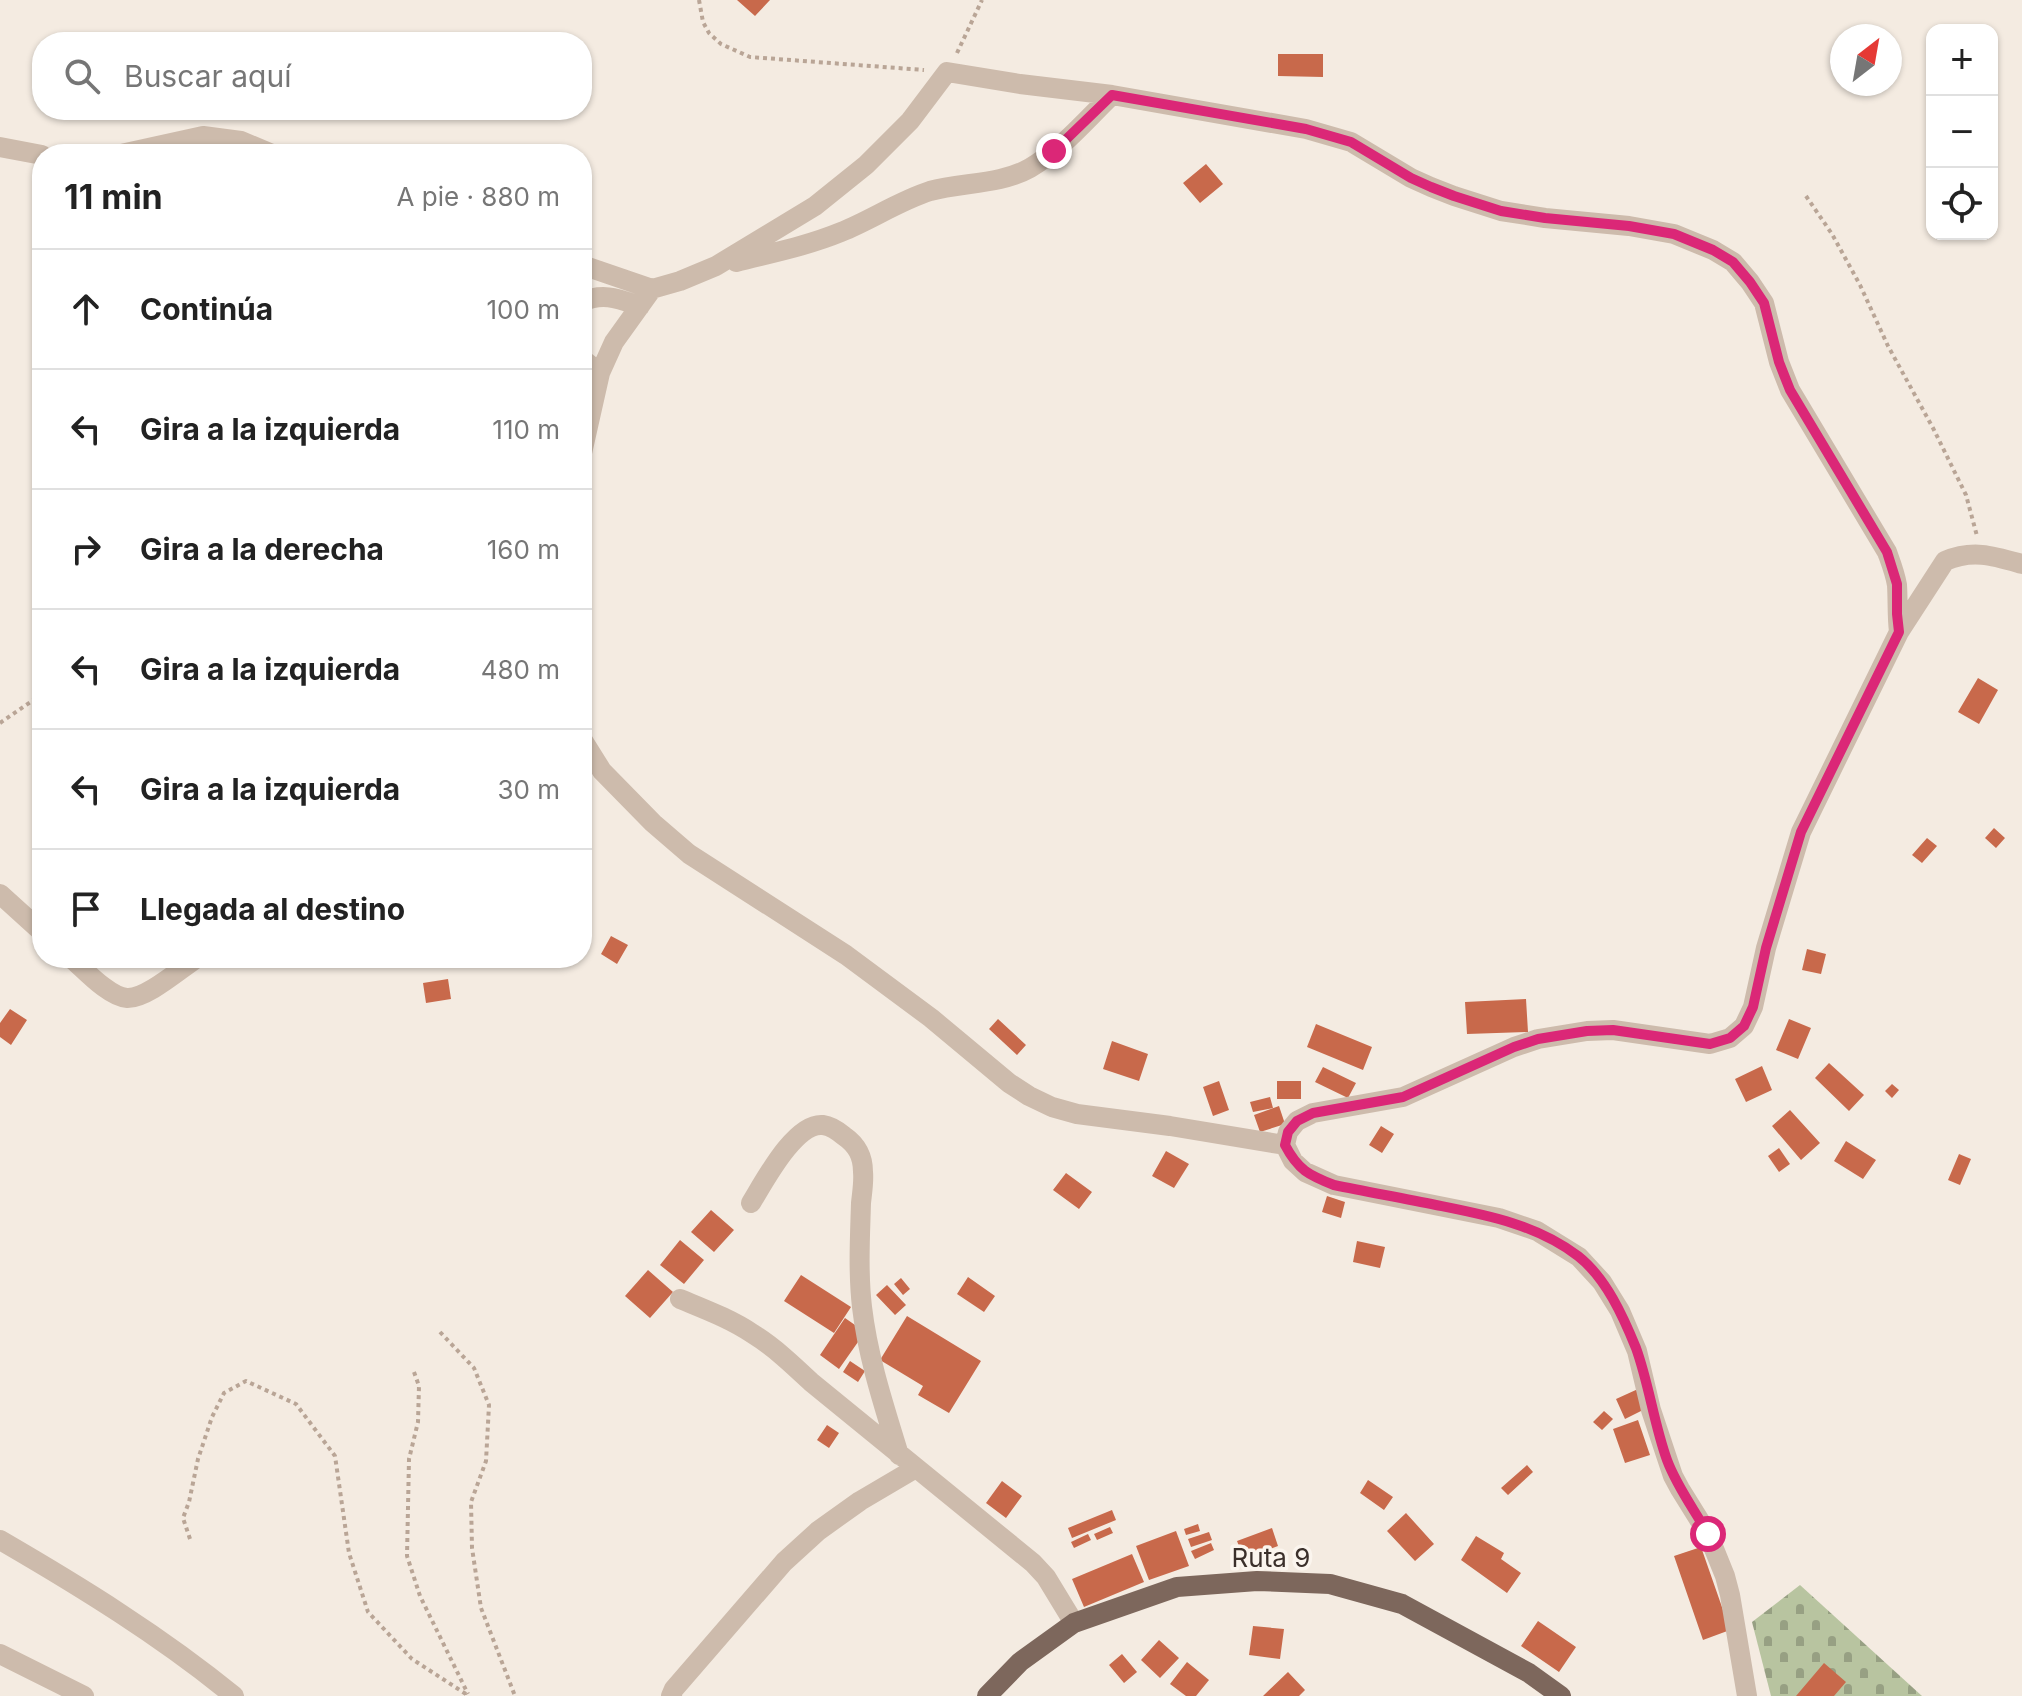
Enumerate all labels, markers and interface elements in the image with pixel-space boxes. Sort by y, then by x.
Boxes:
north arrow [1830,24,1902,96]
map controls [1926,24,1998,240]
button: + [1926,24,1998,96]
search box [32,32,592,120]
icon: search [60,54,104,98]
text: Buscar aquí [124,58,291,94]
button: − [1926,96,1998,168]
route end [1036,133,1072,169]
button: locate [1926,168,1998,240]
text: 11 min [64,176,163,217]
text: A pie · 880 m [397,181,560,212]
icon: ahead [64,287,108,331]
text: Continúa [140,291,273,327]
text: 100 m [487,294,560,325]
icon: left [64,407,108,451]
text: Gira a la izquierda [140,411,400,447]
text: 110 m [492,414,560,445]
icon: right [64,527,108,571]
text: Gira a la derecha [140,531,384,567]
text: 160 m [487,534,560,565]
icon: left [64,647,108,691]
text: Gira a la izquierda [140,651,400,687]
text: 480 m [481,654,560,685]
icon: left [64,767,108,811]
text: Gira a la izquierda [140,771,400,807]
text: 30 m [497,774,560,805]
icon: arrive [64,887,108,931]
text: Llegada al destino [140,891,405,927]
route start [1690,1516,1726,1552]
street label: Ruta 9 [1232,1542,1310,1573]

